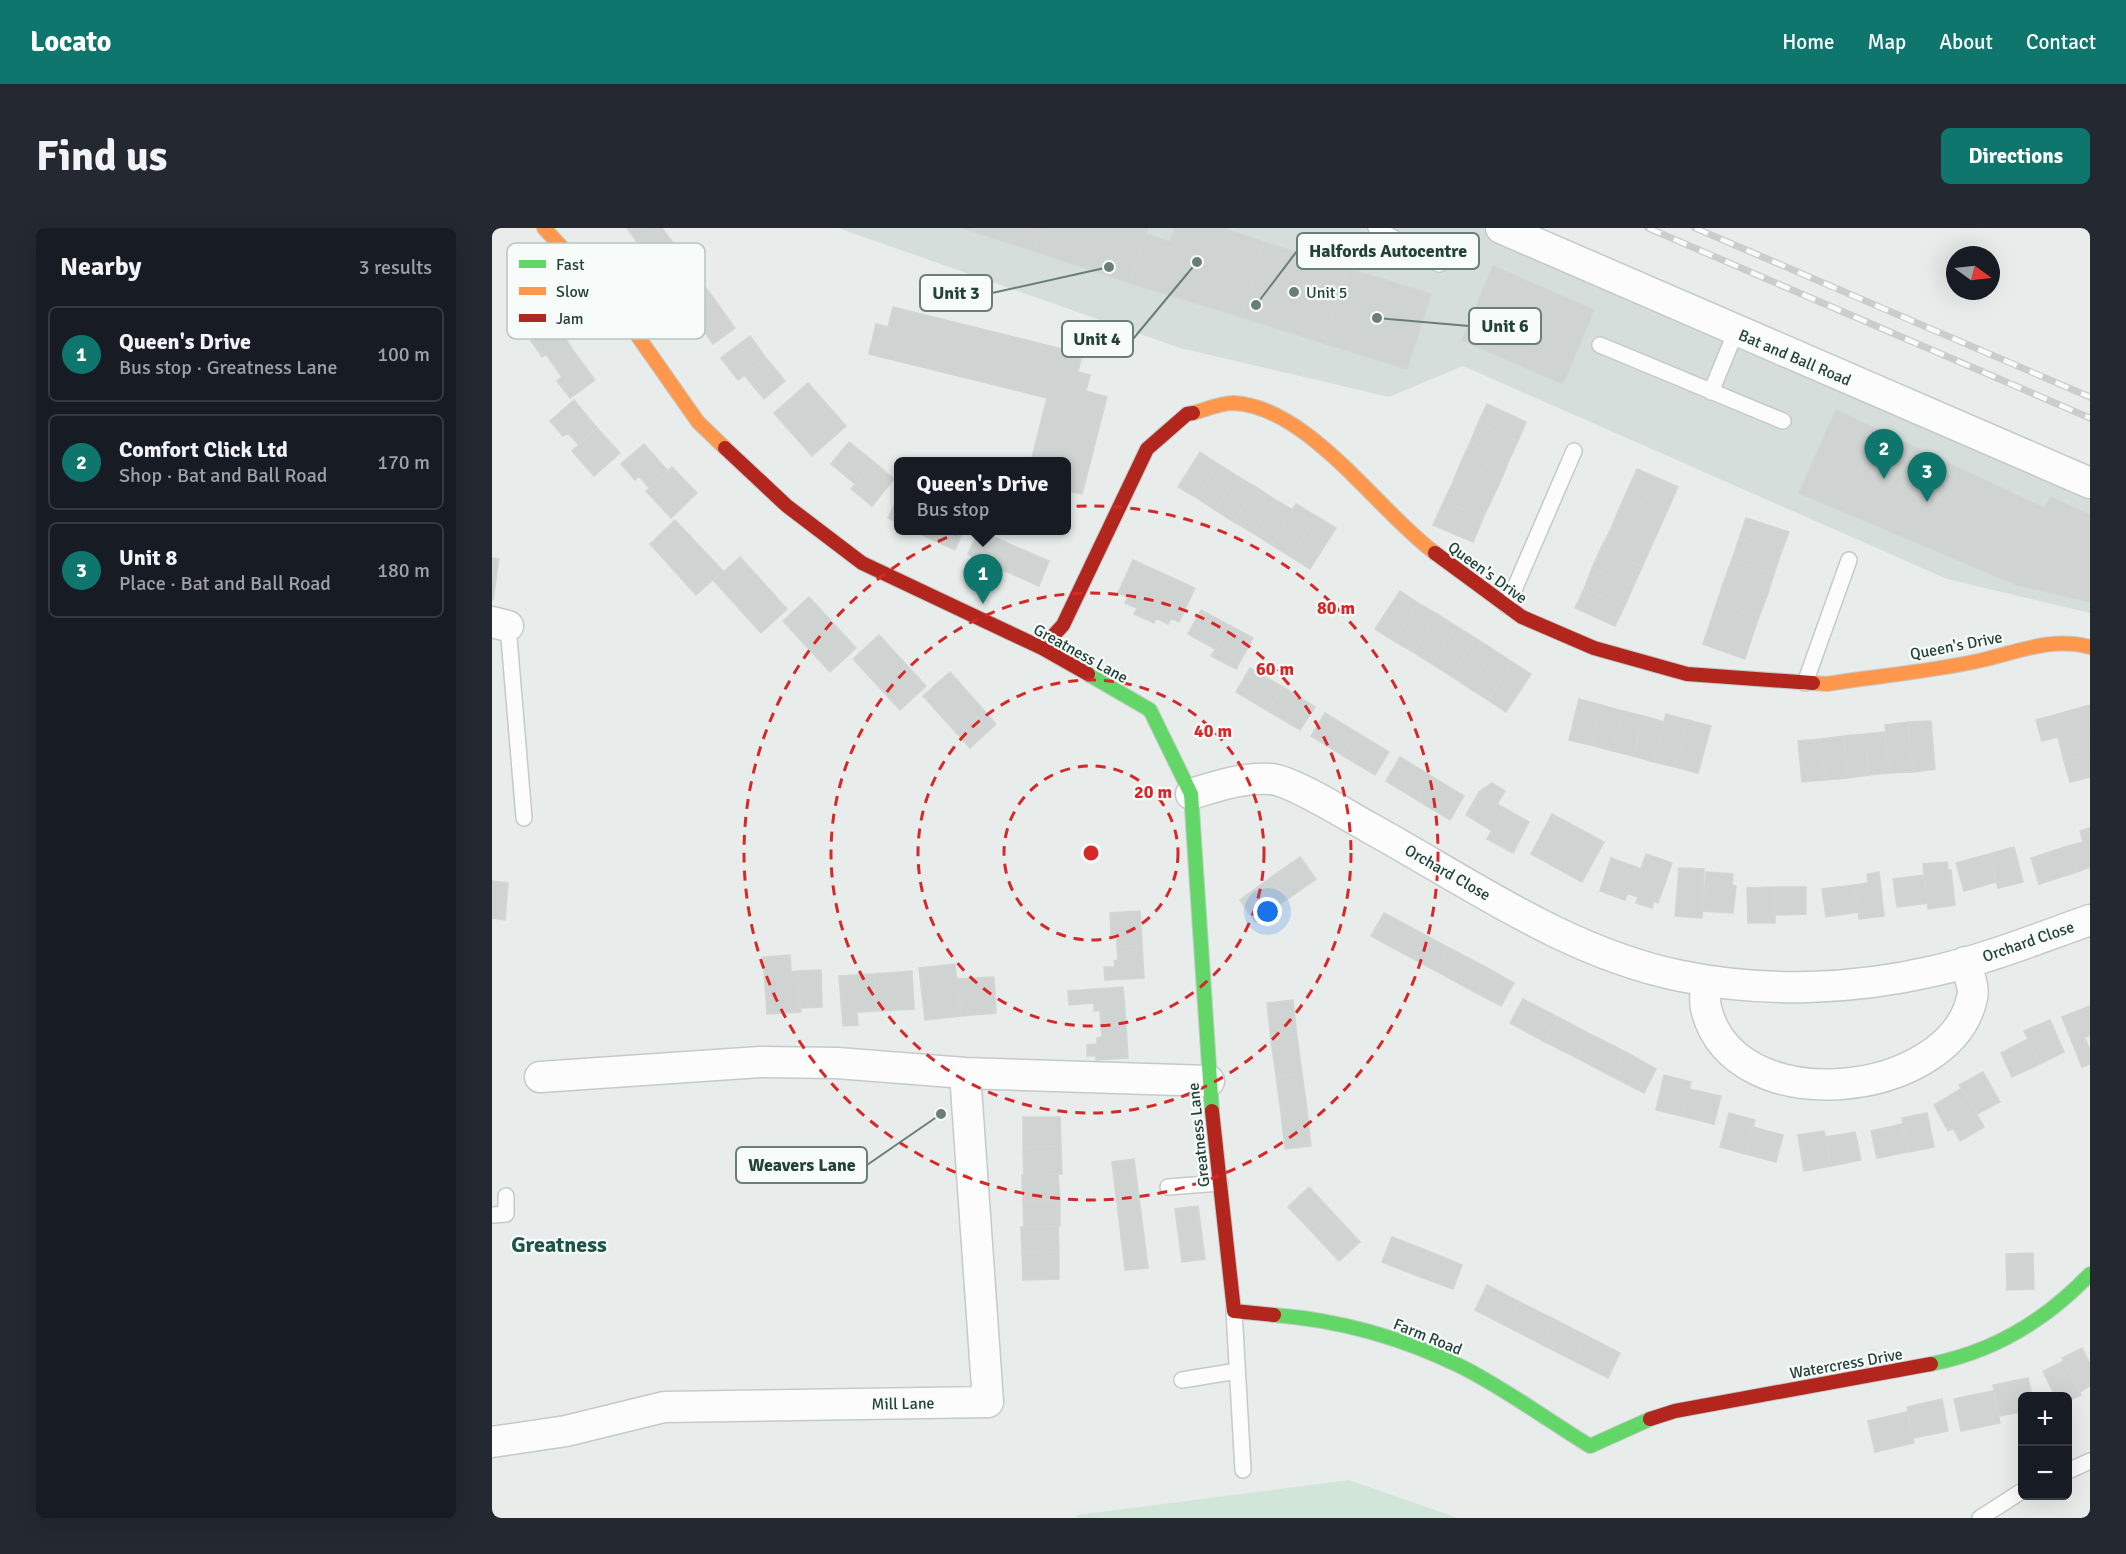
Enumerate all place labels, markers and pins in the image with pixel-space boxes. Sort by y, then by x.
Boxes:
callout: Halfords Autocentre [1297,233,1479,269]
callout: Unit 3 [920,275,992,311]
place label: Unit 5 [1306,283,1347,303]
marker: Unit 5 [1287,285,1301,299]
callout: Unit 6 [1469,308,1541,344]
callout: Unit 4 [1062,321,1133,357]
pin: 2 [1864,430,1904,479]
pin: 3 [1908,452,1946,502]
pin: 1 [964,554,1002,604]
centre of rings [1081,843,1101,863]
callout: Weavers Lane [736,1147,867,1183]

